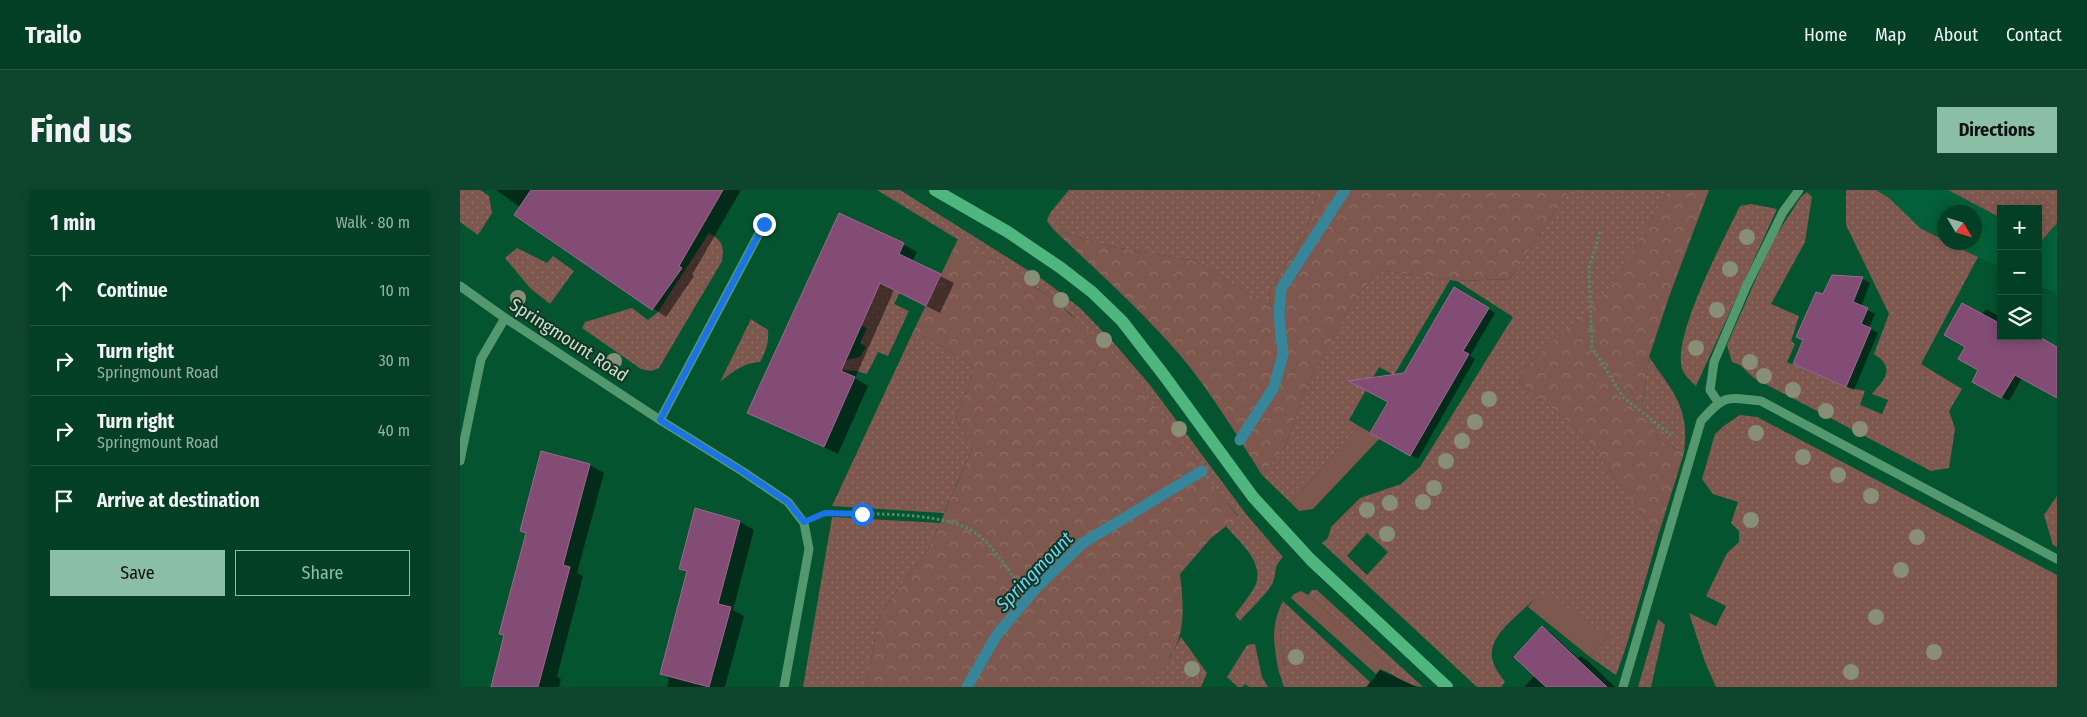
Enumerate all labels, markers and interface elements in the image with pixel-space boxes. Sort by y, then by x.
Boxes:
text: Trailo [25,21,82,49]
text: Home [1804,24,1847,46]
text: Map [1875,24,1906,46]
text: About [1934,24,1978,46]
text: Contact [2006,24,2062,46]
button: Directions [1937,107,2057,153]
text: Find us [30,109,132,151]
north arrow [1937,205,1982,250]
map controls [1997,205,2042,340]
button: + [1997,205,2042,250]
text: 1 min [50,210,96,236]
text: Walk · 80 m [336,213,410,232]
route end [753,213,776,236]
button: − [1997,250,2042,295]
icon: ahead [50,277,78,305]
text: Continue [97,279,168,302]
text: 10 m [379,281,410,300]
street label: Springmount Road [506,293,632,387]
button: layers [1997,295,2042,340]
text: Turn right [97,340,174,363]
icon: right [50,347,78,375]
text: 30 m [378,351,410,370]
text: Springmount Road [97,363,219,382]
text: Turn right [97,410,174,433]
icon: right [50,417,78,445]
text: 40 m [378,421,410,440]
text: Springmount Road [97,433,219,452]
icon: arrive [50,487,78,515]
text: Arrive at destination [97,489,260,512]
route start [851,503,874,526]
water label: Springmount [990,526,1078,616]
button: Save [50,550,225,596]
button: Share [235,550,410,596]

